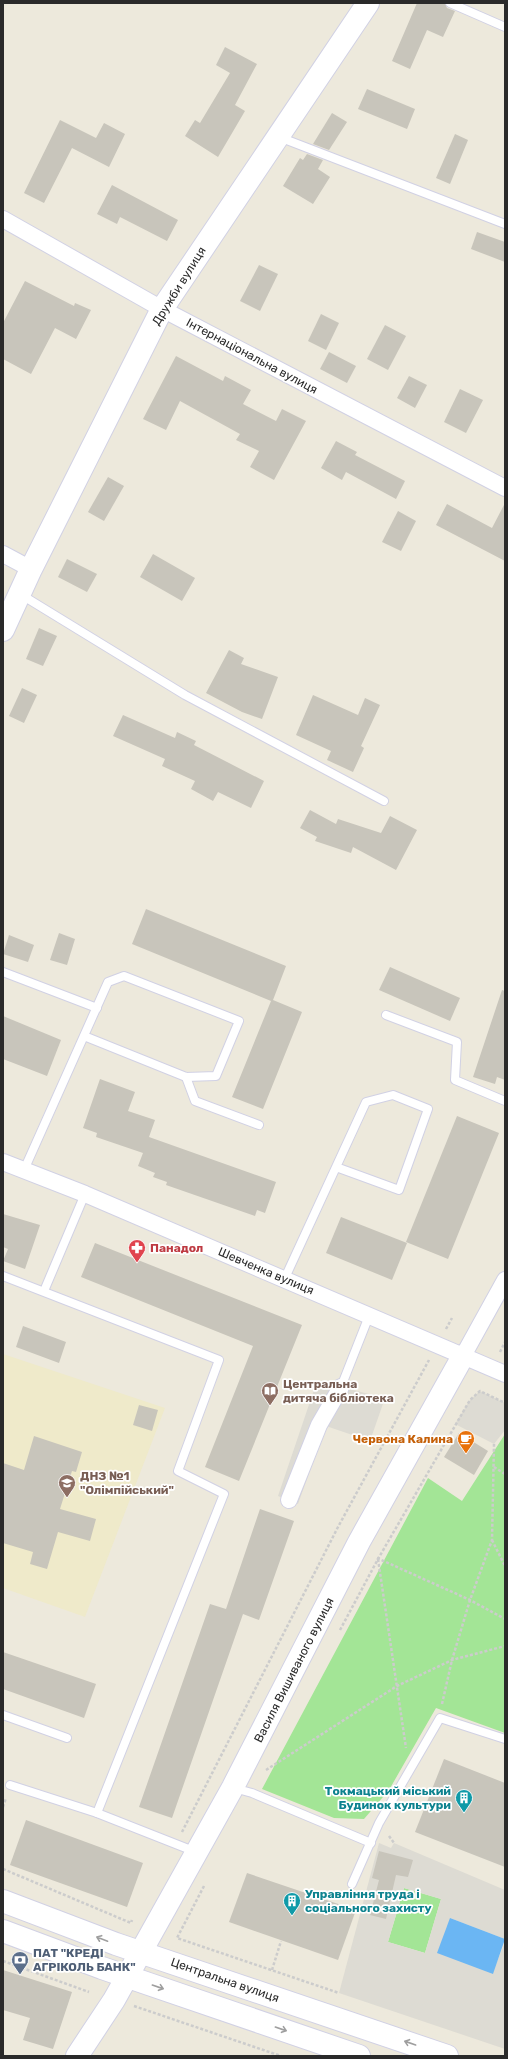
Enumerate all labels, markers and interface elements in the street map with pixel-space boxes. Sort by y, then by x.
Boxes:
street label: Дружби вулиця [149,244,209,328]
street label: Інтернаціональна вулиця [184,315,320,397]
pharmacy icon: Панадол [127,1238,147,1263]
place label: Панадол [150,1241,203,1255]
street label: Шевченка вулиця [216,1244,316,1298]
place label: Центральна дитяча бібліотека [283,1377,394,1405]
library icon: Центральна дитяча бібліотека [260,1381,280,1406]
cafe icon: Червона Калина [456,1429,476,1454]
place label: Червона Калина [353,1432,453,1446]
place label: ДНЗ №1 "Олімпійський" [80,1469,174,1497]
school or university icon: ДНЗ №1 "Олімпійський" [57,1473,77,1498]
street label: Василя Вишиваного вулиця [251,1595,337,1745]
place label: Токмацький міський Будинок культури [325,1784,451,1812]
building icon: Токмацький міський Будинок культури [454,1788,474,1813]
place label: Управління труда і соціального захисту [305,1887,432,1915]
building icon: Управління труда і соціального захисту [282,1891,302,1916]
one-way arrow [96,1934,108,1942]
place label: ПАТ "КРЕДI АГРIКОЛЬ БАНК" [33,1946,136,1974]
bank icon: ПАТ "КРЕДI АГРIКОЛЬ БАНК" [10,1950,30,1975]
street label: Центральна вулиця [169,1955,281,2005]
one-way arrow [152,1984,165,1991]
one-way arrow [274,2026,287,2033]
one-way arrow [405,2039,417,2047]

